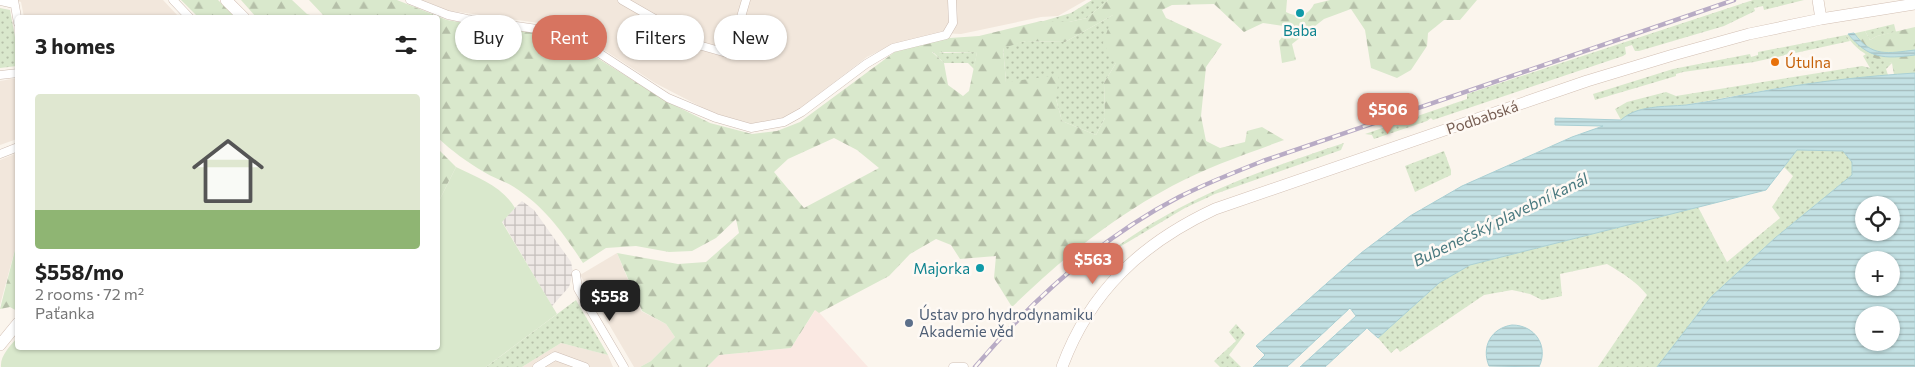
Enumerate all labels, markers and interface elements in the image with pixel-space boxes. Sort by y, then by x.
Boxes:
marker: Baba [1294,7,1306,19]
chip: Buy [455,15,522,60]
chip: Rent [532,15,607,60]
chip: Filters [617,15,704,60]
chip: New [714,15,787,60]
place label: Baba [1283,21,1317,39]
icon: filters [392,31,420,59]
text: 3 homes [35,33,115,58]
place label: Útulna [1785,52,1831,71]
marker: Útulna [1769,56,1781,68]
pin: $506 [1358,92,1418,135]
street label: Podbabská [1444,96,1520,138]
text: $506 [1368,99,1408,118]
icon: home [183,126,273,216]
water label: Bubenečský plavební kanál [1409,168,1591,270]
map controls [1855,196,1900,351]
button: locate [1855,196,1900,241]
pin: $563 [1063,242,1123,285]
text: $563 [1074,249,1112,268]
button: + [1855,251,1900,296]
text: $558/mo [35,259,124,284]
place label: Majorka [913,259,970,277]
marker: Majorka [974,262,986,274]
pin: $558 [580,280,640,322]
text: 2 rooms · 72 m² [35,284,144,303]
text: $558 [591,286,629,305]
text: Paťanka [35,303,95,322]
place label: Ústav pro hydrodynamiku Akademie věd [919,304,1093,340]
button: − [1855,306,1900,351]
marker: Ústav pro hydrodynamiku Akademie věd [903,317,915,329]

